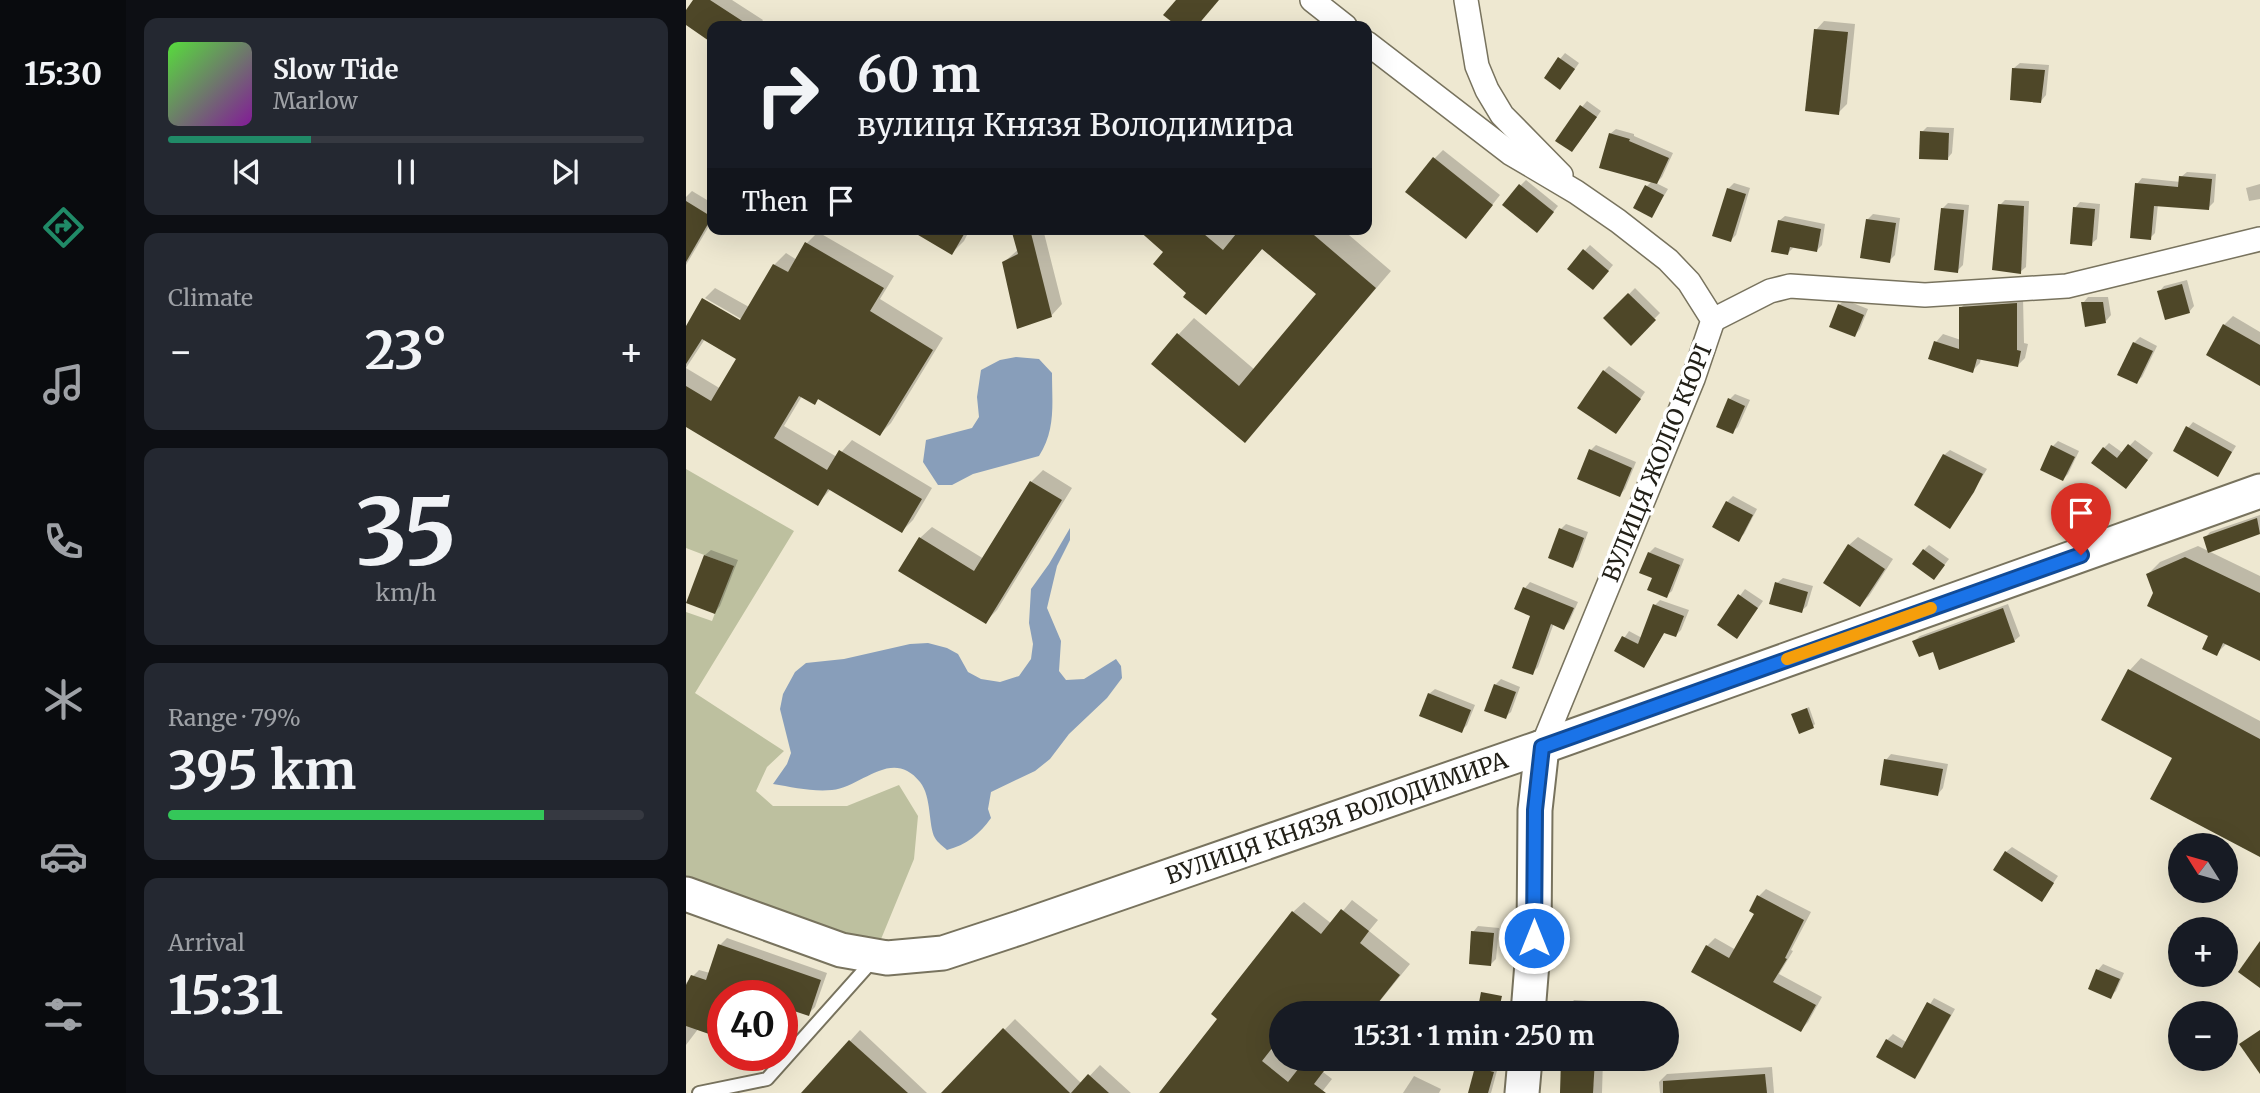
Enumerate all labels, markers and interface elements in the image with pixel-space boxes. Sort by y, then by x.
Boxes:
text: 60 m [857,44,980,105]
icon: right [742,49,833,140]
text: Slow Tide [273,53,399,86]
text: 15:30 [24,54,102,94]
text: Marlow [273,86,358,115]
text: вулиця Князя Володимира [857,105,1294,145]
icon: previous [228,153,266,191]
icon: pause [387,153,425,191]
icon: next [546,153,584,191]
icon: arrive [822,182,860,220]
text: Then [742,185,808,218]
icon: directions [39,203,88,252]
text: Climate [168,283,253,312]
text: 23° [365,318,447,383]
text: − [168,328,193,375]
text: + [619,328,644,375]
street label: ВУЛИЦЯ ЖОЛІО КЮРІ [1596,340,1717,586]
icon: music [39,360,88,409]
text: 35 [355,475,457,590]
pin [2051,483,2111,555]
icon: arrive [2062,494,2100,532]
icon: phone [39,517,88,566]
text: km/h [376,578,436,607]
icon: climate [39,675,88,724]
text: Range · 79% [168,703,301,732]
text: 395 km [168,738,356,803]
street label: ВУЛИЦЯ КНЯЗЯ ВОЛОДИМИРА [1162,745,1512,890]
icon: car [39,832,88,881]
north arrow [2168,833,2238,903]
map controls [2168,833,2238,1071]
position arrow [1497,901,1571,975]
button: + [2168,917,2238,987]
text: Arrival [168,928,245,957]
text: 15:31 [168,963,283,1028]
speed limit sign: 40 [707,980,798,1071]
icon: filters [39,990,88,1039]
button: − [2168,1001,2238,1071]
text: 15:31 · 1 min · 250 m [1354,1019,1594,1052]

